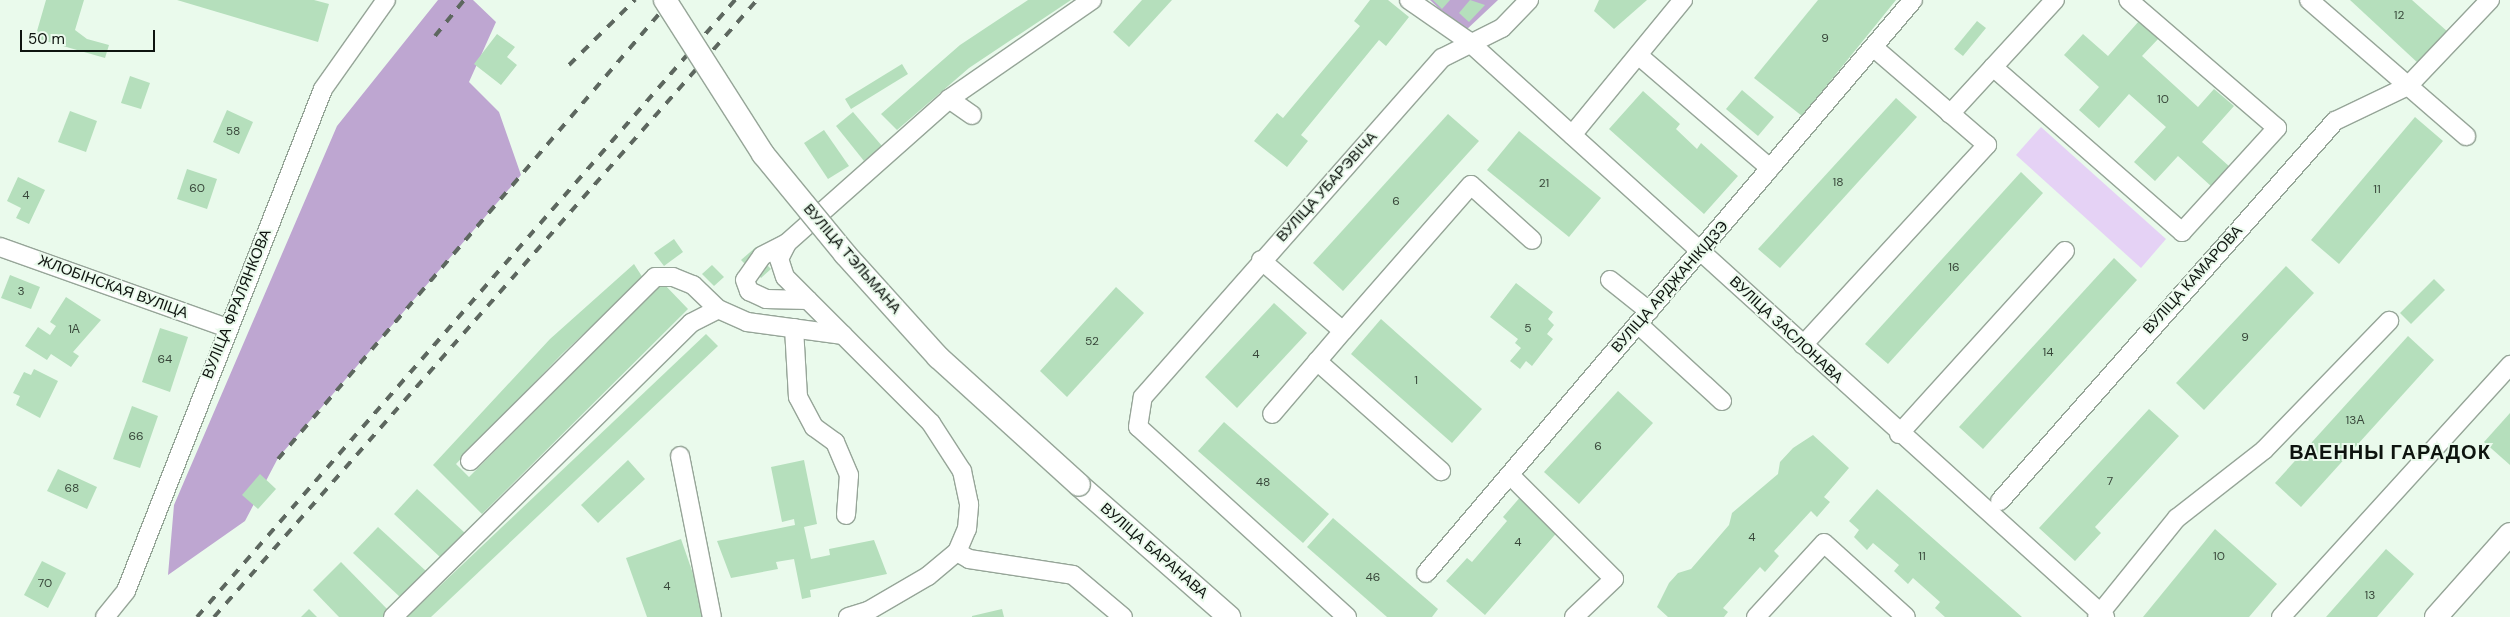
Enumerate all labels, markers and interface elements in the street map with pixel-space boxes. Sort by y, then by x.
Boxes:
house number: 12 [2394,9,2404,23]
scale bar [22,20,158,52]
text: 50 m [28,29,65,49]
house number: 9 [1821,32,1829,46]
house number: 10 [2157,93,2169,107]
house number: 58 [226,125,240,139]
street label: ВУЛІЦА УБАРЭВІЧА [1273,128,1381,246]
house number: 18 [1832,176,1844,190]
house number: 21 [1539,177,1549,191]
house number: 60 [189,182,205,196]
house number: 11 [2373,183,2381,197]
house number: 4 [22,189,30,203]
house number: 6 [1392,195,1400,209]
street label: ВУЛІЦА ТЭЛЬМАНА [799,200,905,318]
street label: ВУЛІЦА АРДЖАНІКІДЗЭ [1608,217,1732,357]
street label: ВУЛІЦА КАМАРОВА [2140,222,2246,338]
street label: ВУЛІЦА ФРАЛЯНКОВА [199,227,275,381]
street label: ЖЛОБІНСКАЯ ВУЛІЦА [36,251,190,323]
house number: 16 [1948,261,1960,275]
street label: ВУЛІЦА ЗАСЛОНАВА [1726,273,1846,387]
house number: 3 [17,285,25,299]
house number: 5 [1524,322,1532,336]
house number: 1А [68,323,80,337]
house number: 9 [2241,331,2249,345]
house number: 52 [1085,335,1099,349]
house number: 14 [2042,346,2054,360]
house number: 4 [1252,348,1260,362]
house number: 64 [158,353,172,367]
house number: 1 [1414,374,1418,388]
house number: 13А [2346,414,2364,428]
house number: 66 [128,430,144,444]
house number: 6 [1594,440,1602,454]
district label: ВАЕННЫ ГАРАДОК [2287,440,2493,464]
house number: 7 [2107,475,2113,489]
house number: 48 [1256,476,1270,490]
house number: 68 [65,482,79,496]
street label: ВУЛІЦА БАРАНАВА [1097,499,1211,603]
house number: 4 [1748,531,1756,545]
house number: 4 [1514,536,1522,550]
house number: 11 [1918,550,1926,564]
house number: 10 [2213,550,2225,564]
house number: 46 [1366,571,1380,585]
house number: 70 [38,577,52,591]
house number: 4 [663,580,671,594]
house number: 13 [2365,589,2375,603]

